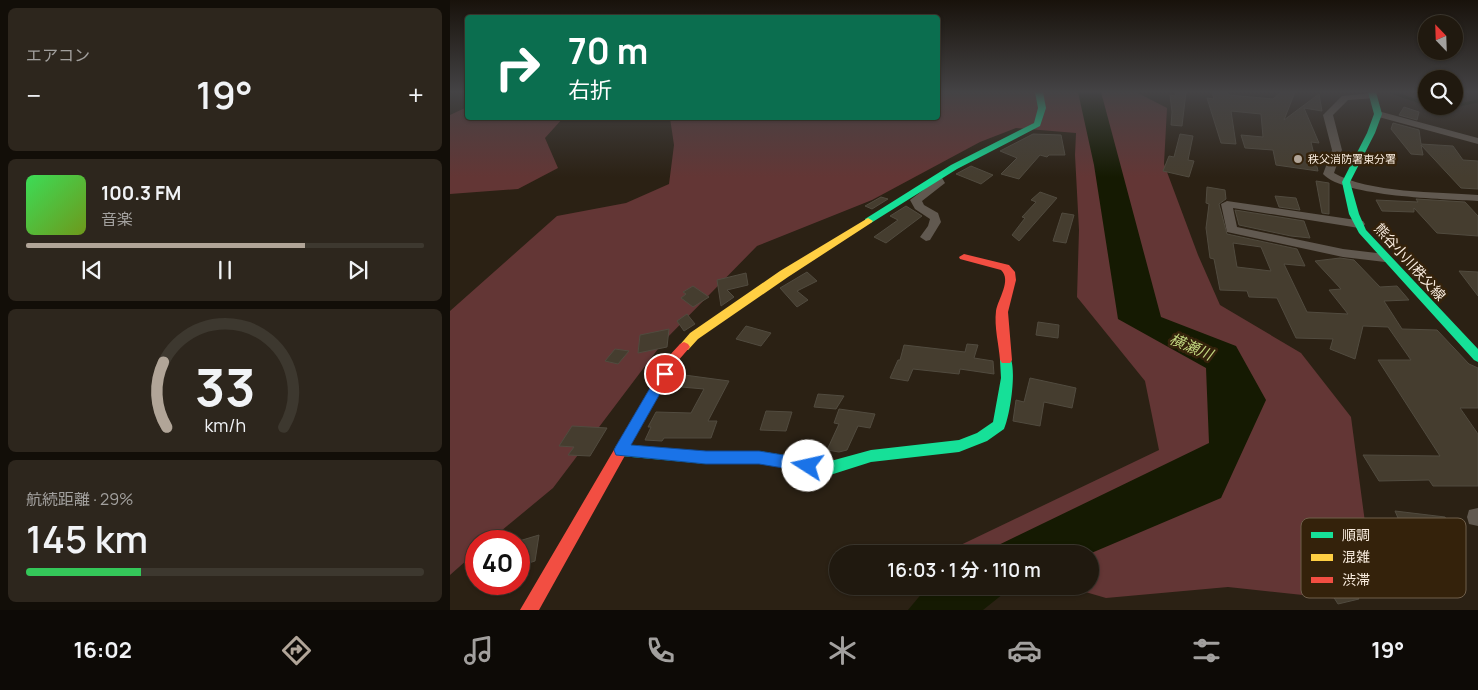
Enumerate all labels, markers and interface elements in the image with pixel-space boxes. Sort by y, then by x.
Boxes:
north arrow [1418,15,1462,60]
map controls [1418,15,1463,115]
text: 70 m [568,27,648,75]
icon: right [485,35,550,100]
text: エアコン [26,44,90,66]
text: 19° [196,68,253,120]
button: search [1418,70,1463,115]
text: 右折 [568,75,612,105]
text: − [26,76,41,114]
text: + [408,76,424,114]
place label: 秩父消防署東分署 [1308,151,1396,166]
marker: 秩父消防署東分署 [1292,153,1304,165]
text: 100.3 FM [101,180,181,206]
text: 音楽 [101,208,133,230]
street label: 熊谷小川秩父線 [1371,219,1450,304]
icon: previous [78,256,106,284]
icon: pause [211,256,239,284]
icon: next [344,256,372,284]
water label: 横瀬川 [1166,328,1218,366]
text: 33 [195,351,255,422]
pin [644,353,686,395]
icon: arrive [651,360,679,388]
text: km/h [204,413,246,437]
position arrow [781,439,833,491]
text: 航続距離 · 29% [26,488,134,510]
text: 145 km [26,512,148,564]
legend [1301,518,1466,598]
text: 順調 [1342,525,1370,544]
speed limit sign: 40 [465,530,530,595]
text: 混雑 [1342,547,1370,566]
text: 16:03 · 1 分 · 110 m [887,557,1041,583]
text: 渋滞 [1342,570,1370,589]
icon: directions [279,633,314,668]
icon: music [461,633,496,668]
icon: phone [643,633,678,668]
icon: climate [825,633,860,668]
icon: car [1007,633,1042,668]
icon: filters [1189,633,1224,668]
text: 16:02 [74,635,132,665]
text: 19° [1371,635,1404,665]

